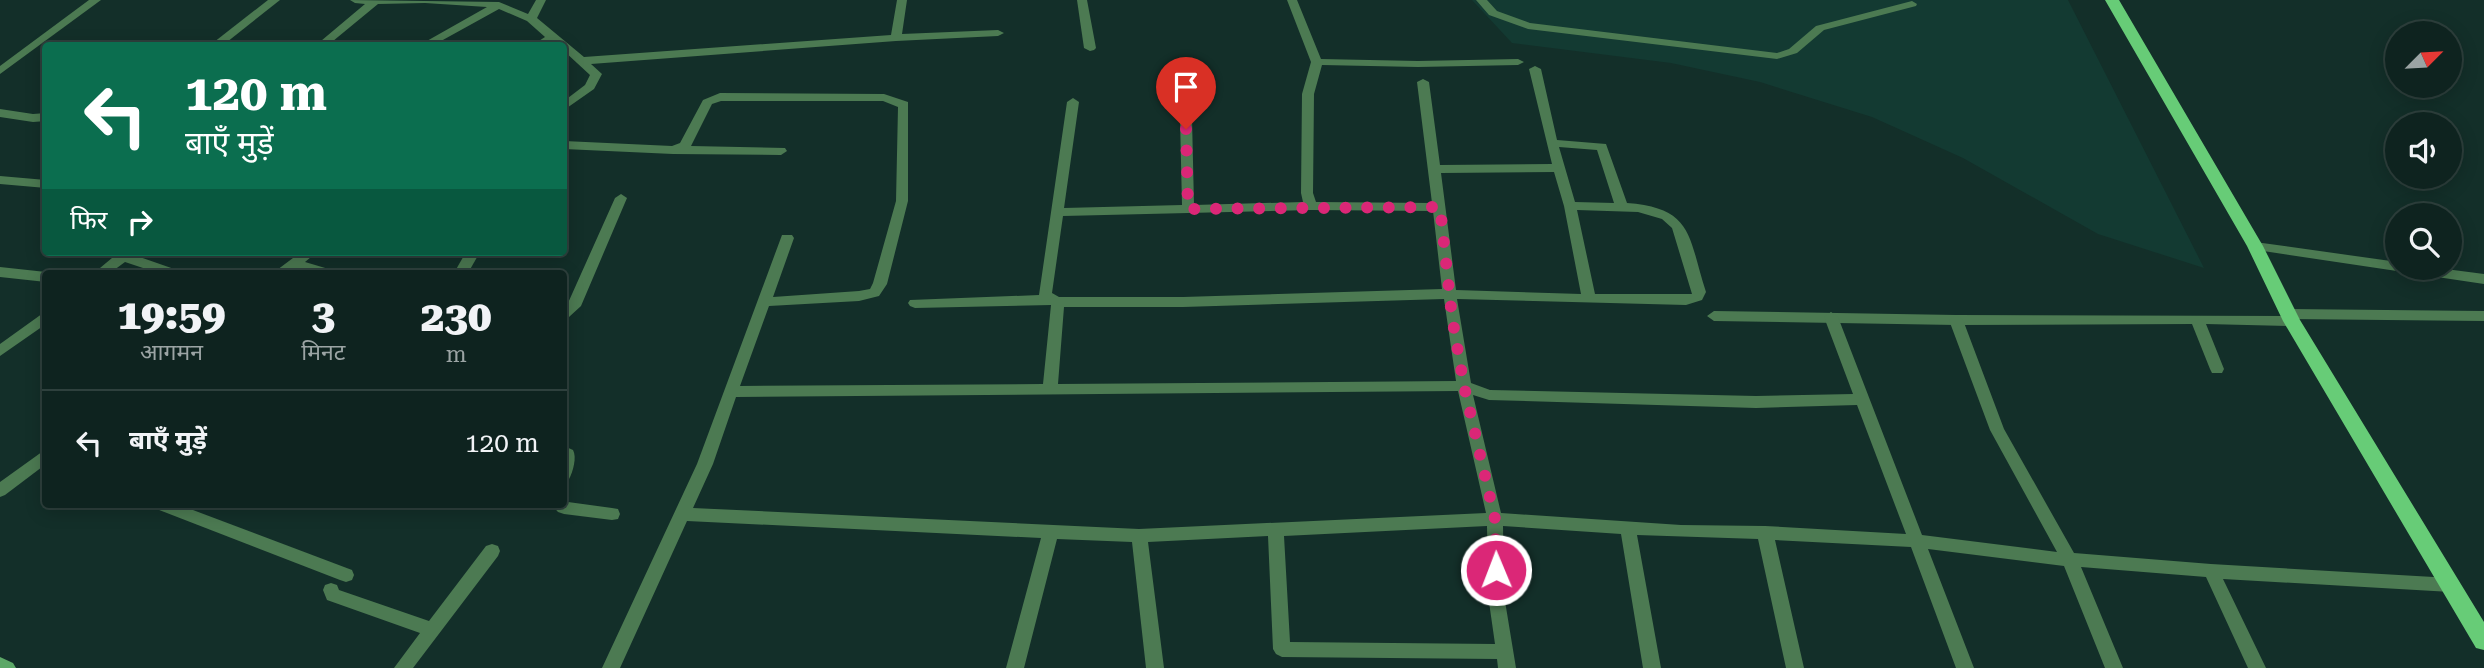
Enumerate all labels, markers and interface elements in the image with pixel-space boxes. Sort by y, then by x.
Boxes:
north arrow [2385,21,2462,98]
map controls [2385,21,2462,280]
pin [1156,57,1216,129]
text: 120 m [185,65,327,122]
icon: arrive [1167,68,1205,106]
icon: left [70,70,161,161]
button: sound [2385,112,2462,189]
text: बाएँ मुड़ें [185,124,274,162]
icon: right [121,203,159,241]
button: search [2385,203,2462,280]
text: फिर [70,205,107,235]
text: 19:59 [118,290,226,339]
text: 3 [311,290,335,339]
text: 230 [421,292,491,341]
text: आगमन [140,339,203,366]
text: मिनट [301,339,345,366]
text: m [446,341,467,368]
icon: left [70,424,108,462]
text: बाएँ मुड़ें [129,425,207,455]
text: 120 m [465,428,539,458]
position arrow [1459,533,1533,607]

